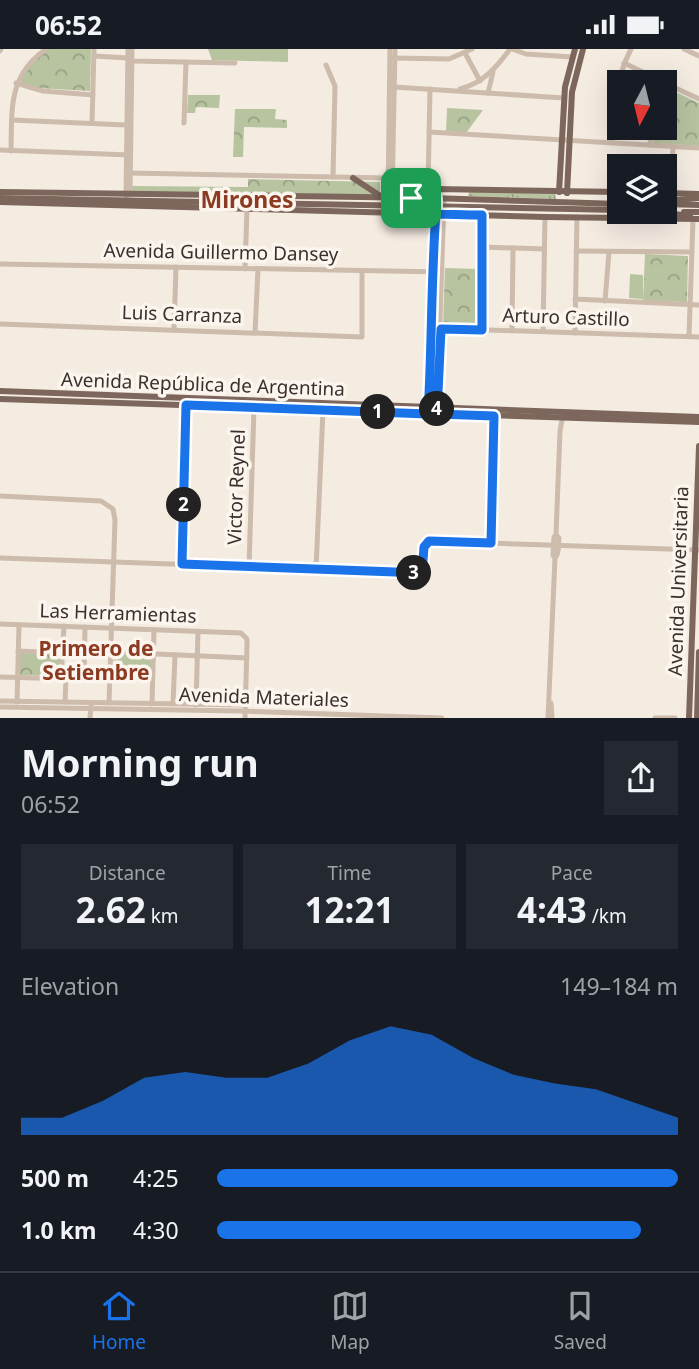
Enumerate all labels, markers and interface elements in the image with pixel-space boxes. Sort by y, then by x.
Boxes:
text: 06:52 [35,7,102,43]
north arrow [607,70,677,140]
map controls [607,70,677,224]
button: layers [607,154,677,224]
pin [381,168,441,228]
icon: arrive [392,179,430,217]
district label: Mirones [201,183,294,215]
street label: Avenida Guillermo Dansey [103,237,339,267]
street label: Luis Carranza [121,299,243,329]
street label: Arturo Castillo [502,302,630,332]
street label: Avenida República de Argentina [61,366,345,402]
pin: 4 [420,391,454,427]
pin: 1 [360,395,396,429]
text: 4 [431,395,442,421]
text: 1 [372,398,383,424]
street label: Victor Reynel [221,429,251,545]
street label: Avenida Universitaria [662,486,694,676]
pin: 2 [166,487,202,523]
text: 2 [178,491,189,517]
pin: 3 [396,555,432,591]
text: 3 [408,559,419,585]
street label: Las Herramientas [39,597,197,629]
district label: Primero de Setiembre [38,634,154,686]
street label: Avenida Materiales [179,681,349,713]
text: Morning run [21,736,259,788]
button: share [604,741,678,815]
text: 06:52 [21,788,80,820]
text: Distance [89,860,166,886]
text: Time [328,860,371,886]
text: Pace [551,860,593,886]
text: 2.62 [76,886,146,933]
text: 12:21 [305,886,394,933]
text: 4:43 [517,886,587,933]
text: km [146,903,179,929]
text: /km [587,903,627,929]
text: Elevation [21,970,119,1002]
text: 149–184 m [560,970,678,1002]
text: 500 m [21,1162,89,1194]
text: 4:25 [133,1162,179,1194]
text: 1.0 km [21,1214,96,1246]
text: 4:30 [133,1214,179,1246]
tab: Home [92,1287,146,1355]
tab: Map [330,1287,370,1355]
tab: Saved [554,1287,607,1355]

